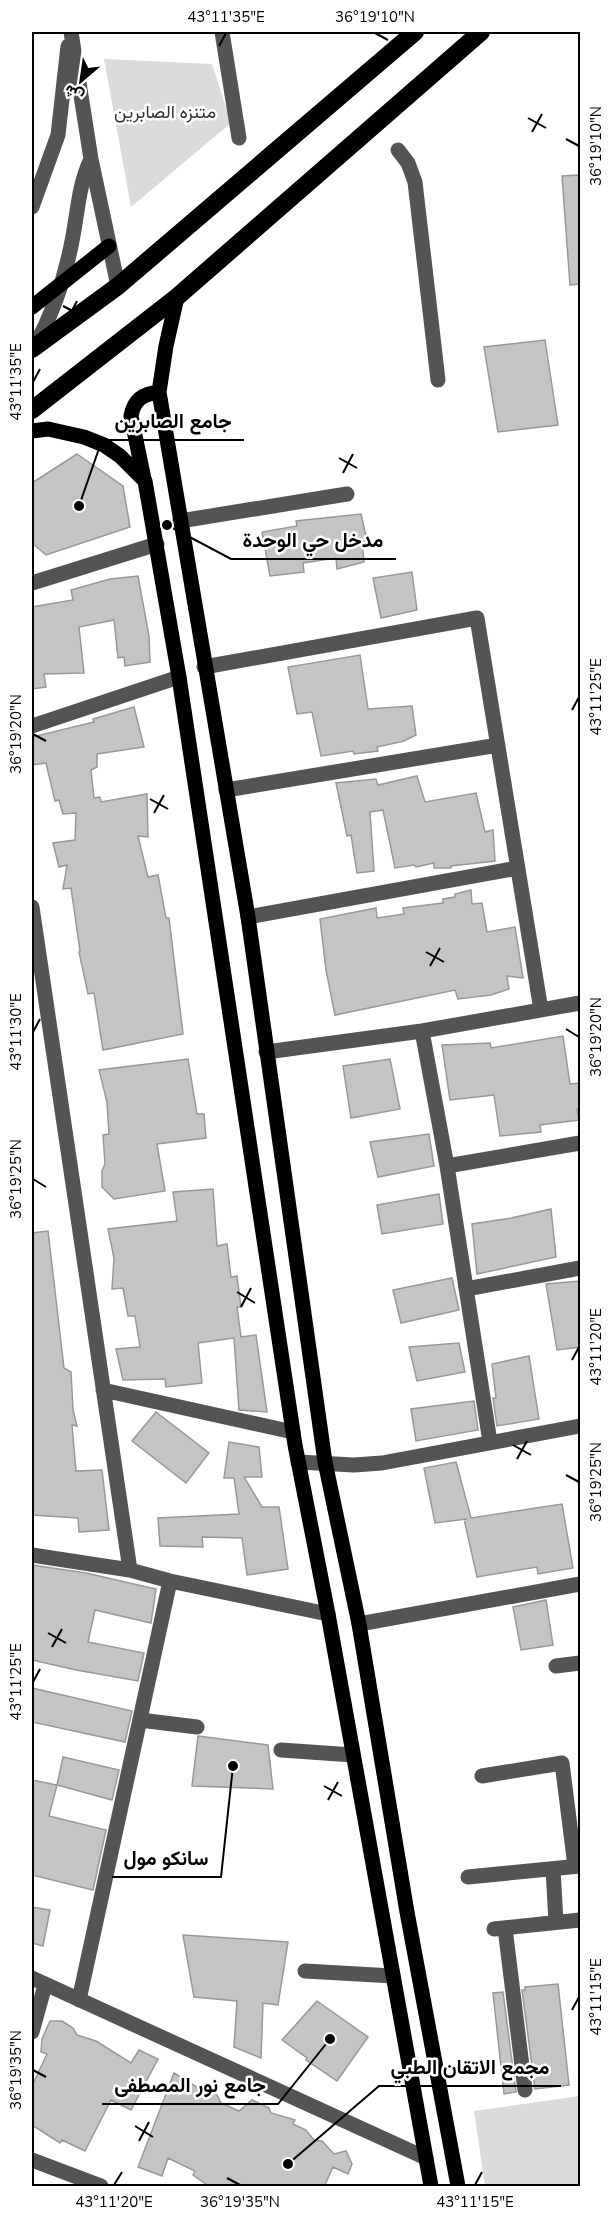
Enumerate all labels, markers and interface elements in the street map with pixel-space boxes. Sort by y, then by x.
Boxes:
text: 43°11'35"E [187,7,265,27]
text: 36°19'10"N [335,7,415,27]
north arrow [51,51,111,111]
text: ش [60,79,88,108]
park label: متنزه الصابرين [114,100,216,124]
text: 36°19'10"N [586,106,606,186]
text: 43°11'35"E [6,343,26,421]
callout: جامع الصابرين [102,402,244,440]
text: جامع الصابرين [114,408,232,435]
callout: مدخل حي الوحدة [231,521,396,559]
text: مدخل حي الوحدة [243,527,384,557]
text: 43°11'25"E [586,658,606,736]
text: 36°19'20"N [6,694,26,774]
text: 43°11'30"E [6,993,26,1071]
text: 36°19'20"N [586,997,606,1077]
text: 36°19'25"N [6,1139,26,1219]
text: 43°11'20"E [586,1308,606,1386]
text: 36°19'25"N [586,1442,606,1522]
text: 43°11'25"E [6,1643,26,1721]
callout: سانكو مول [112,1839,221,1877]
text: سانكو مول [123,1845,209,1872]
text: 43°11'15"E [586,1958,606,2036]
text: 36°19'35"N [6,2030,26,2110]
callout: مجمع الاتقان الطبي [379,2048,561,2086]
text: مجمع الاتقان الطبي [391,2054,550,2084]
callout: جامع نور المصطفى [102,2066,278,2104]
text: جامع نور المصطفى [114,2072,266,2099]
text: 43°11'20"E [75,2192,153,2212]
text: 36°19'35"N [200,2192,280,2212]
text: 43°11'15"E [436,2192,514,2212]

